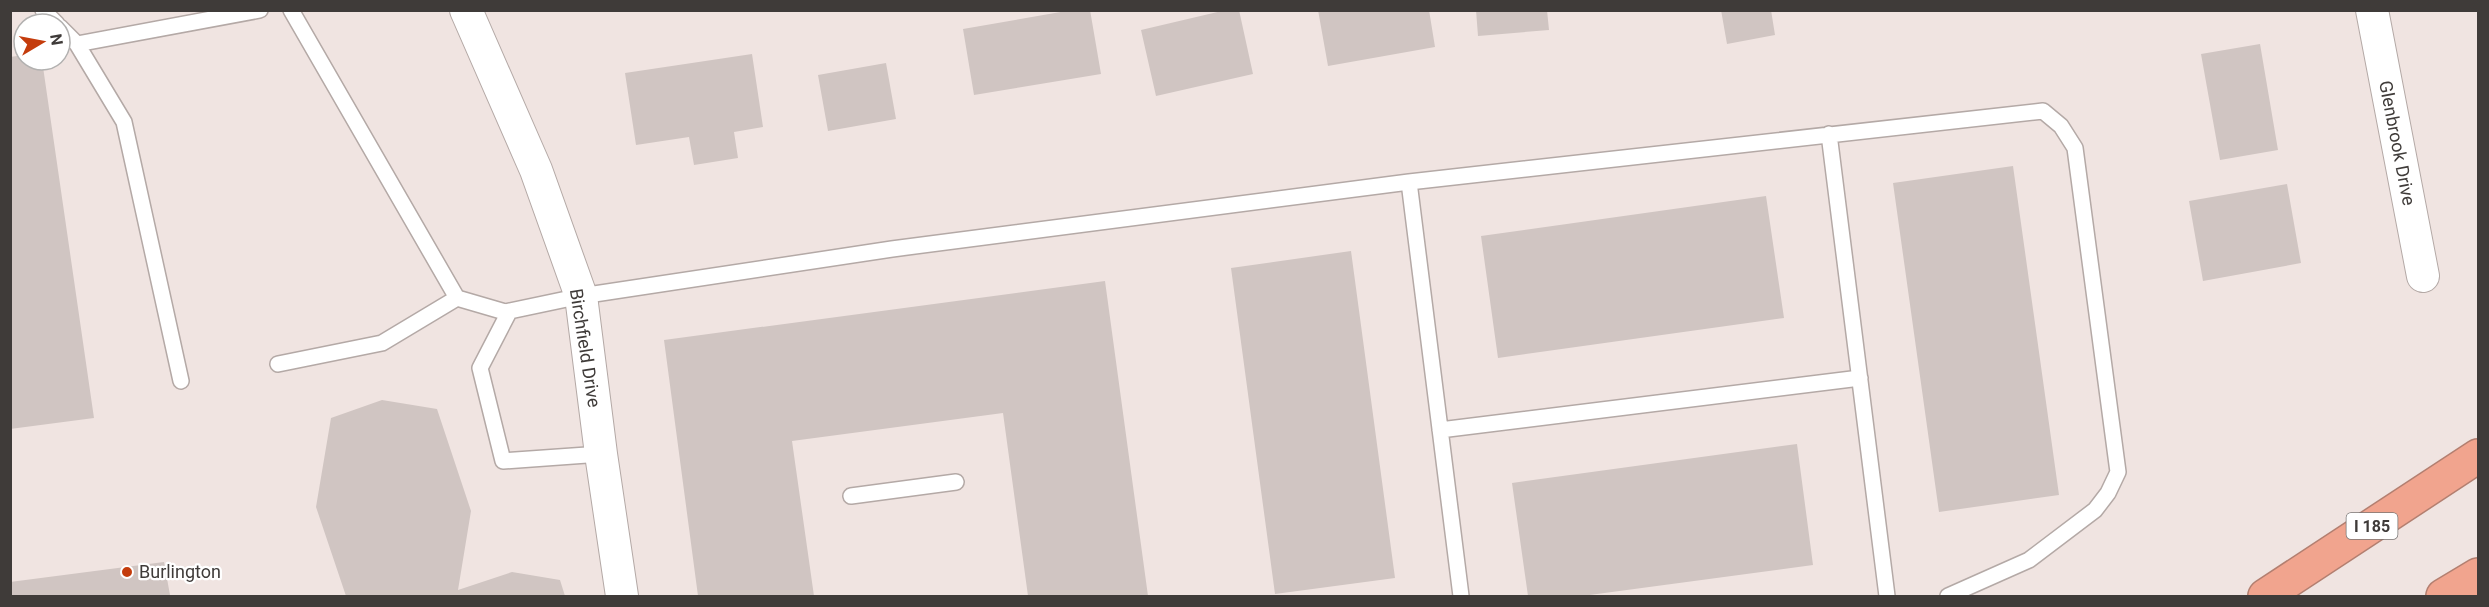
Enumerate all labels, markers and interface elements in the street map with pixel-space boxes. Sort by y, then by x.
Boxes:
north arrow [12,12,72,72]
text: N [46,32,67,47]
street label: Glenbrook Drive [2375,79,2420,207]
street label: Birchfield Drive [566,287,605,409]
road number: I 185 [2346,513,2398,539]
place label: Burlington [139,561,221,582]
marker: Burlington [120,565,134,579]

